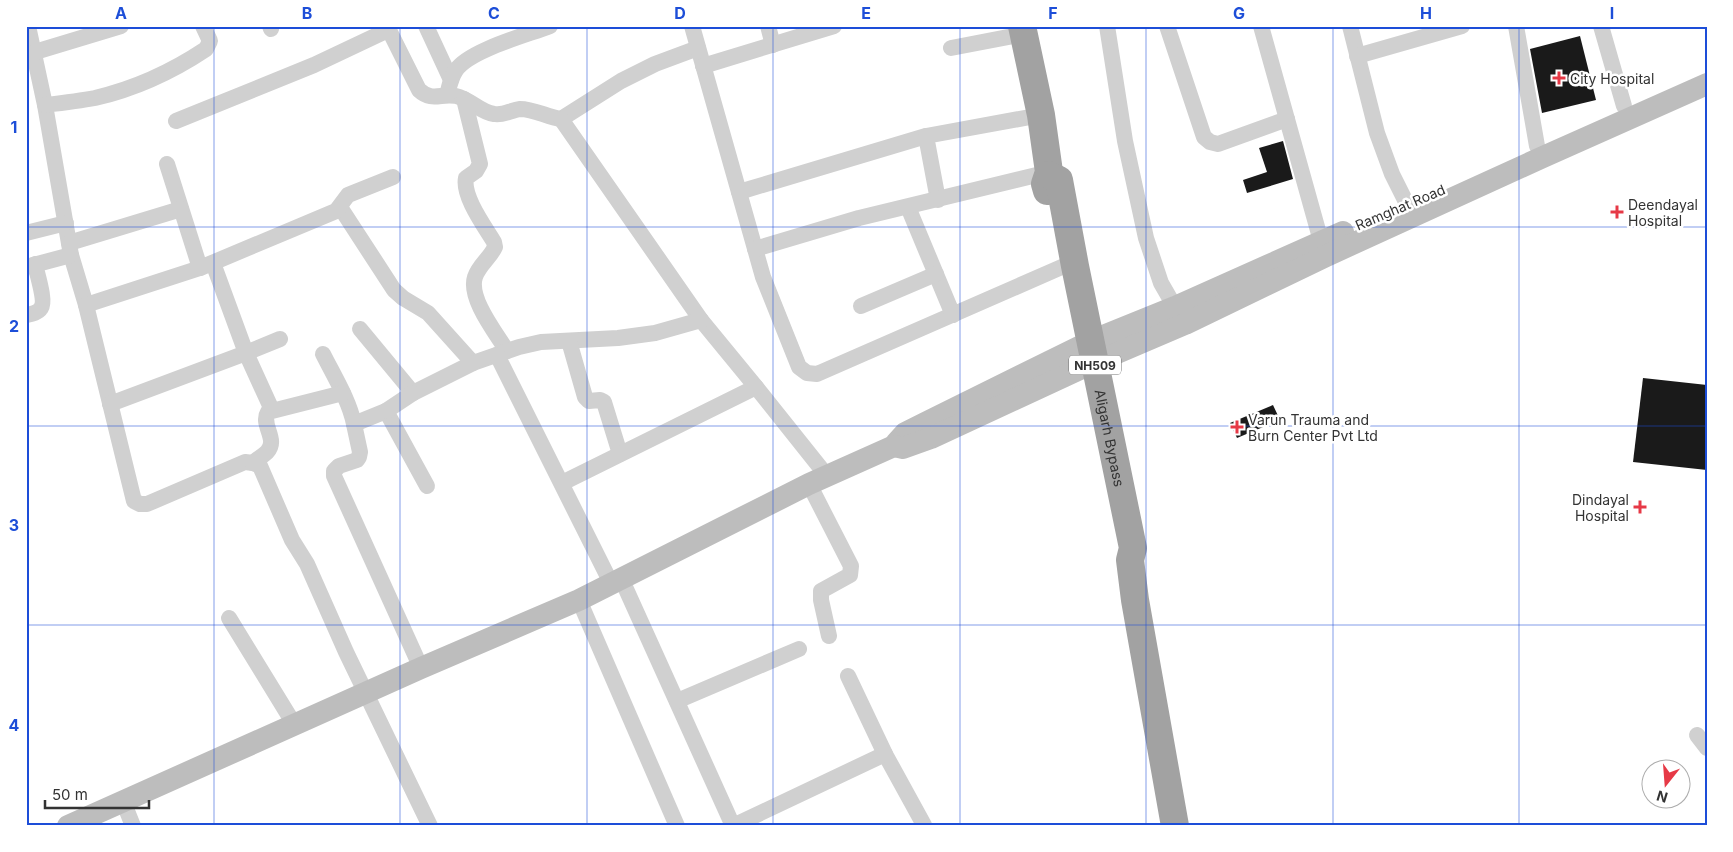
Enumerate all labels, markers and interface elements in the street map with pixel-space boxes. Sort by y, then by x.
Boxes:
text: A [115,3,127,23]
text: B [302,3,312,23]
text: C [488,3,500,23]
text: D [674,3,686,23]
text: E [861,3,871,23]
text: F [1048,3,1058,23]
text: G [1233,3,1245,23]
text: H [1420,3,1432,23]
text: I [1610,3,1614,23]
place label: City Hospital [1570,70,1654,87]
marker: City Hospital [1552,71,1566,85]
text: 1 [11,117,17,137]
street label: Ramghat Road [1352,180,1448,234]
place label: Deendayal Hospital [1628,196,1698,229]
marker: Deendayal Hospital [1610,205,1624,219]
text: 2 [9,316,19,336]
road number: NH509 [1069,356,1121,374]
street label: Aligarh Bypass [1092,388,1129,488]
place label: Varun Trauma and Burn Center Pvt Ltd [1248,411,1378,444]
marker: Varun Trauma and Burn Center Pvt Ltd [1230,420,1244,434]
place label: Dindayal Hospital [1572,491,1629,524]
marker: Dindayal Hospital [1633,500,1647,514]
text: 3 [9,515,19,535]
text: 4 [9,715,20,735]
north arrow [1640,760,1690,810]
scale bar [45,777,149,809]
text: 50 m [52,785,88,804]
text: N [1654,787,1670,807]

